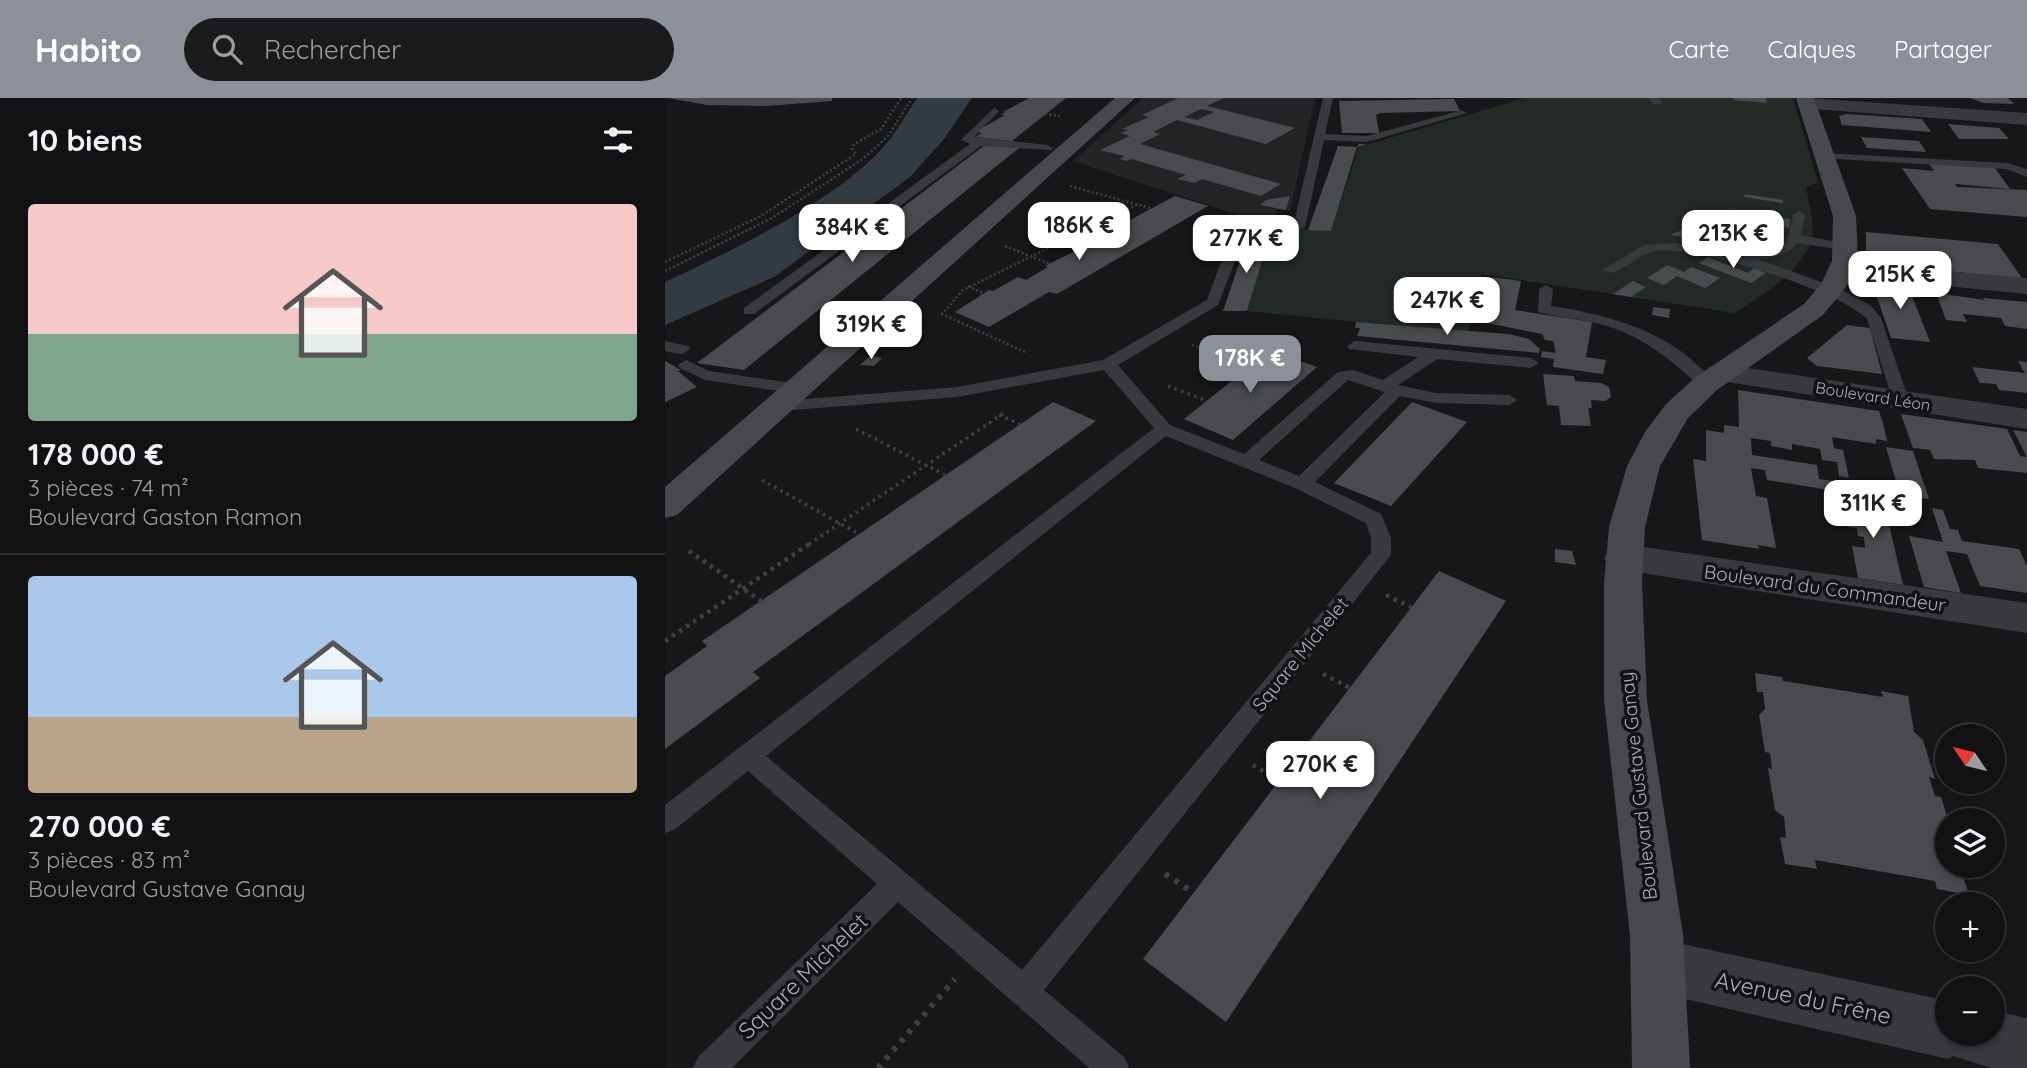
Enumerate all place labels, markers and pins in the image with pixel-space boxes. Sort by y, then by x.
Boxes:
pin: 186K € [1022,202,1136,262]
pin: 384K € [795,204,909,264]
pin: 213K € [1676,211,1790,270]
pin: 277K € [1189,216,1303,275]
pin: 215K € [1843,252,1957,311]
pin: 247K € [1390,278,1504,337]
pin: 319K € [814,302,928,361]
pin: 178K € [1193,336,1307,395]
pin: 311K € [1816,480,1930,540]
pin: 270K € [1263,742,1377,801]

